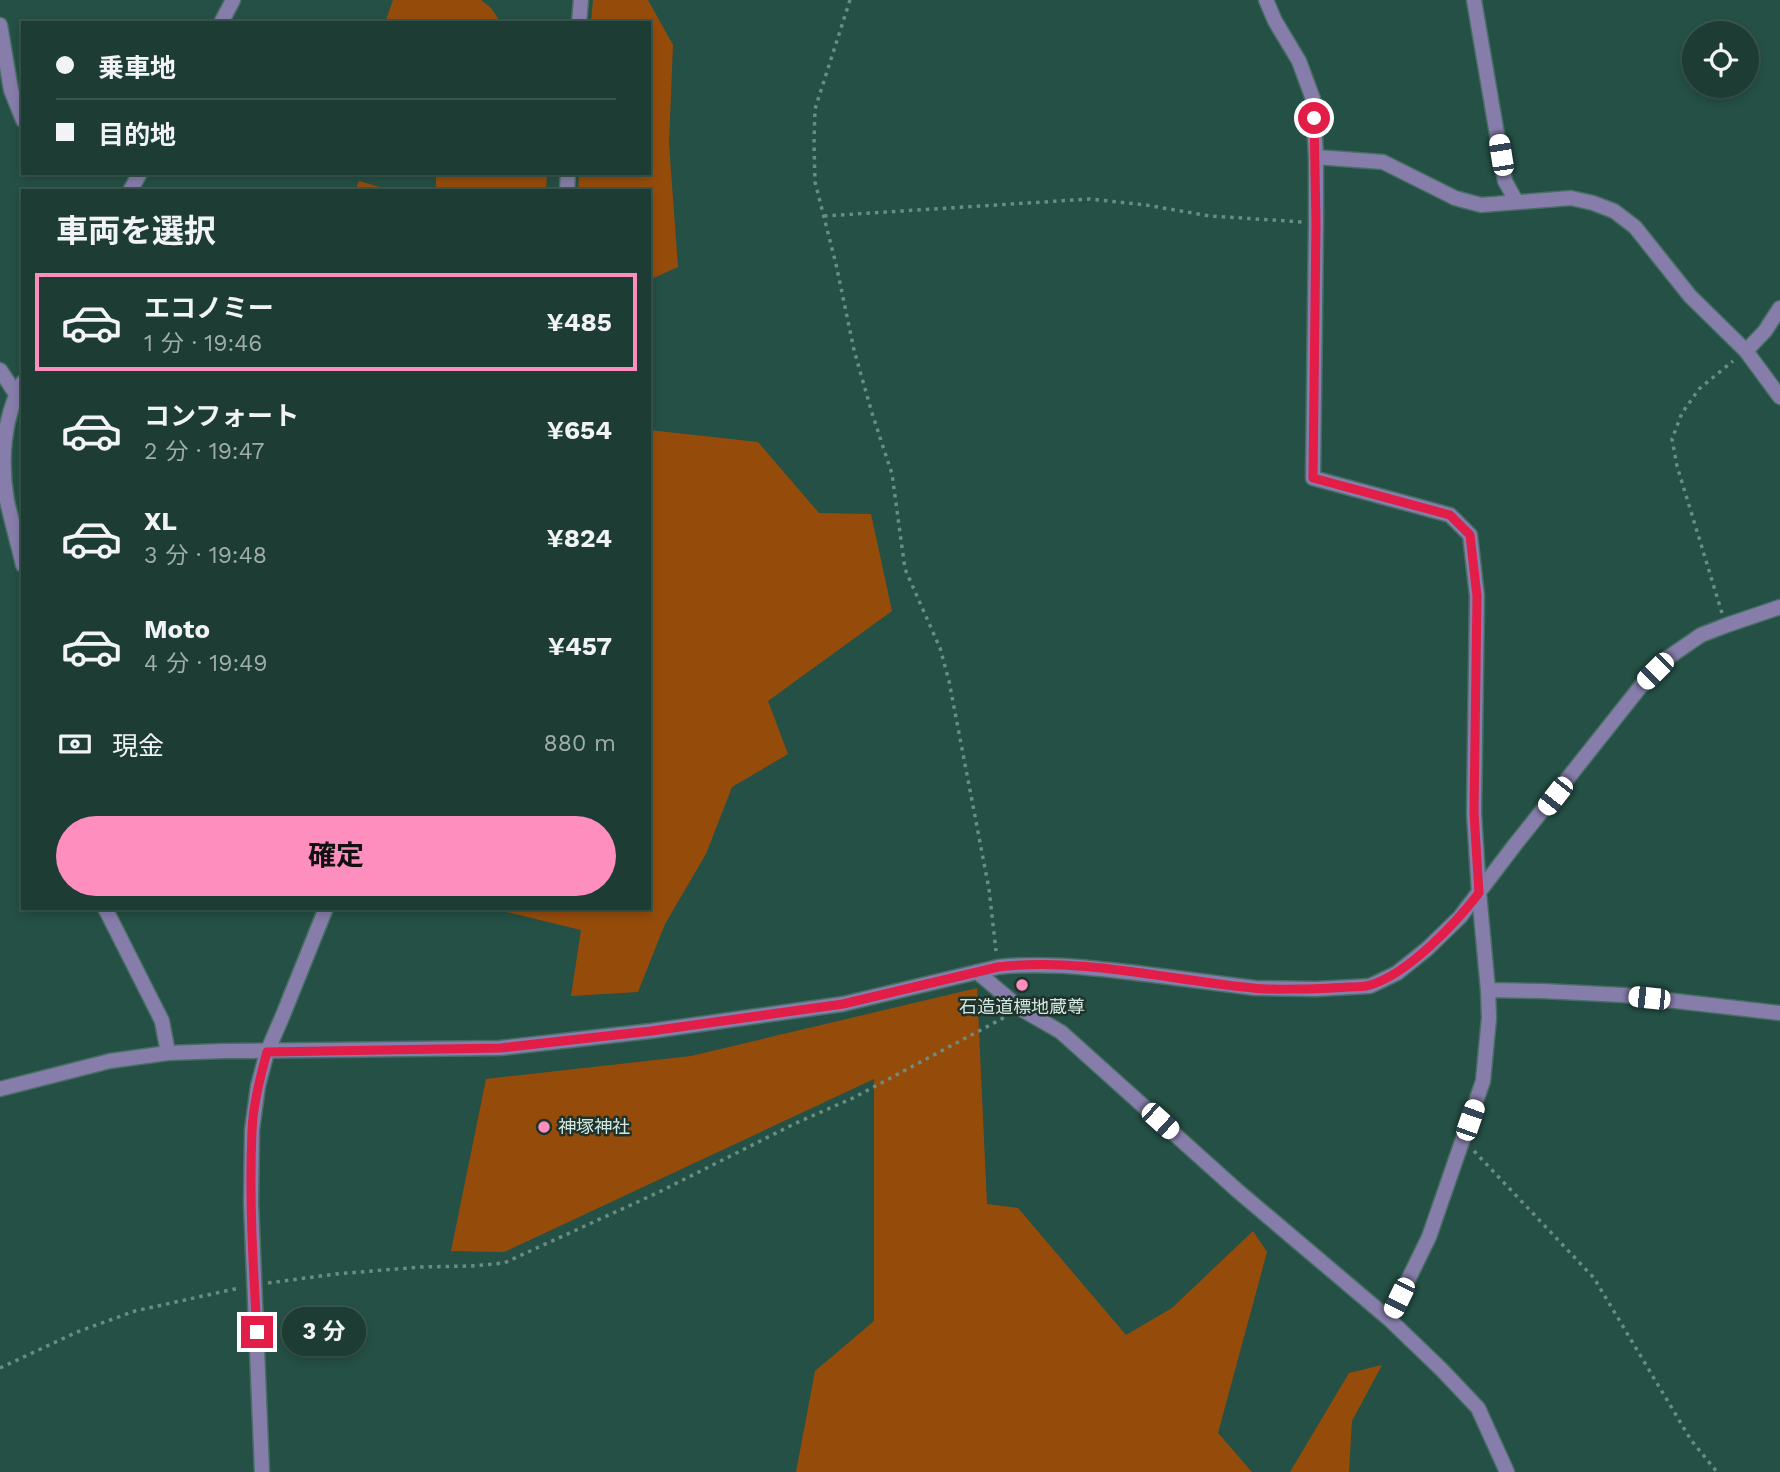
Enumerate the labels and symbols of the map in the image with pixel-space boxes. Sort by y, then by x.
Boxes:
route start [1298,102,1330,134]
car [1488,133,1515,177]
car [1633,649,1678,693]
car [1534,773,1577,819]
marker: 石造道標地蔵尊 [1014,977,1030,993]
car [1628,985,1671,1011]
place label: 石造道標地蔵尊 [959,996,1085,1017]
car [1454,1097,1487,1143]
car [1138,1099,1183,1143]
place label: 神塚神社 [558,1116,630,1137]
marker: 神塚神社 [536,1119,552,1135]
car [1381,1275,1418,1321]
callout: 3 分 [282,1308,366,1356]
route end [241,1316,273,1348]

